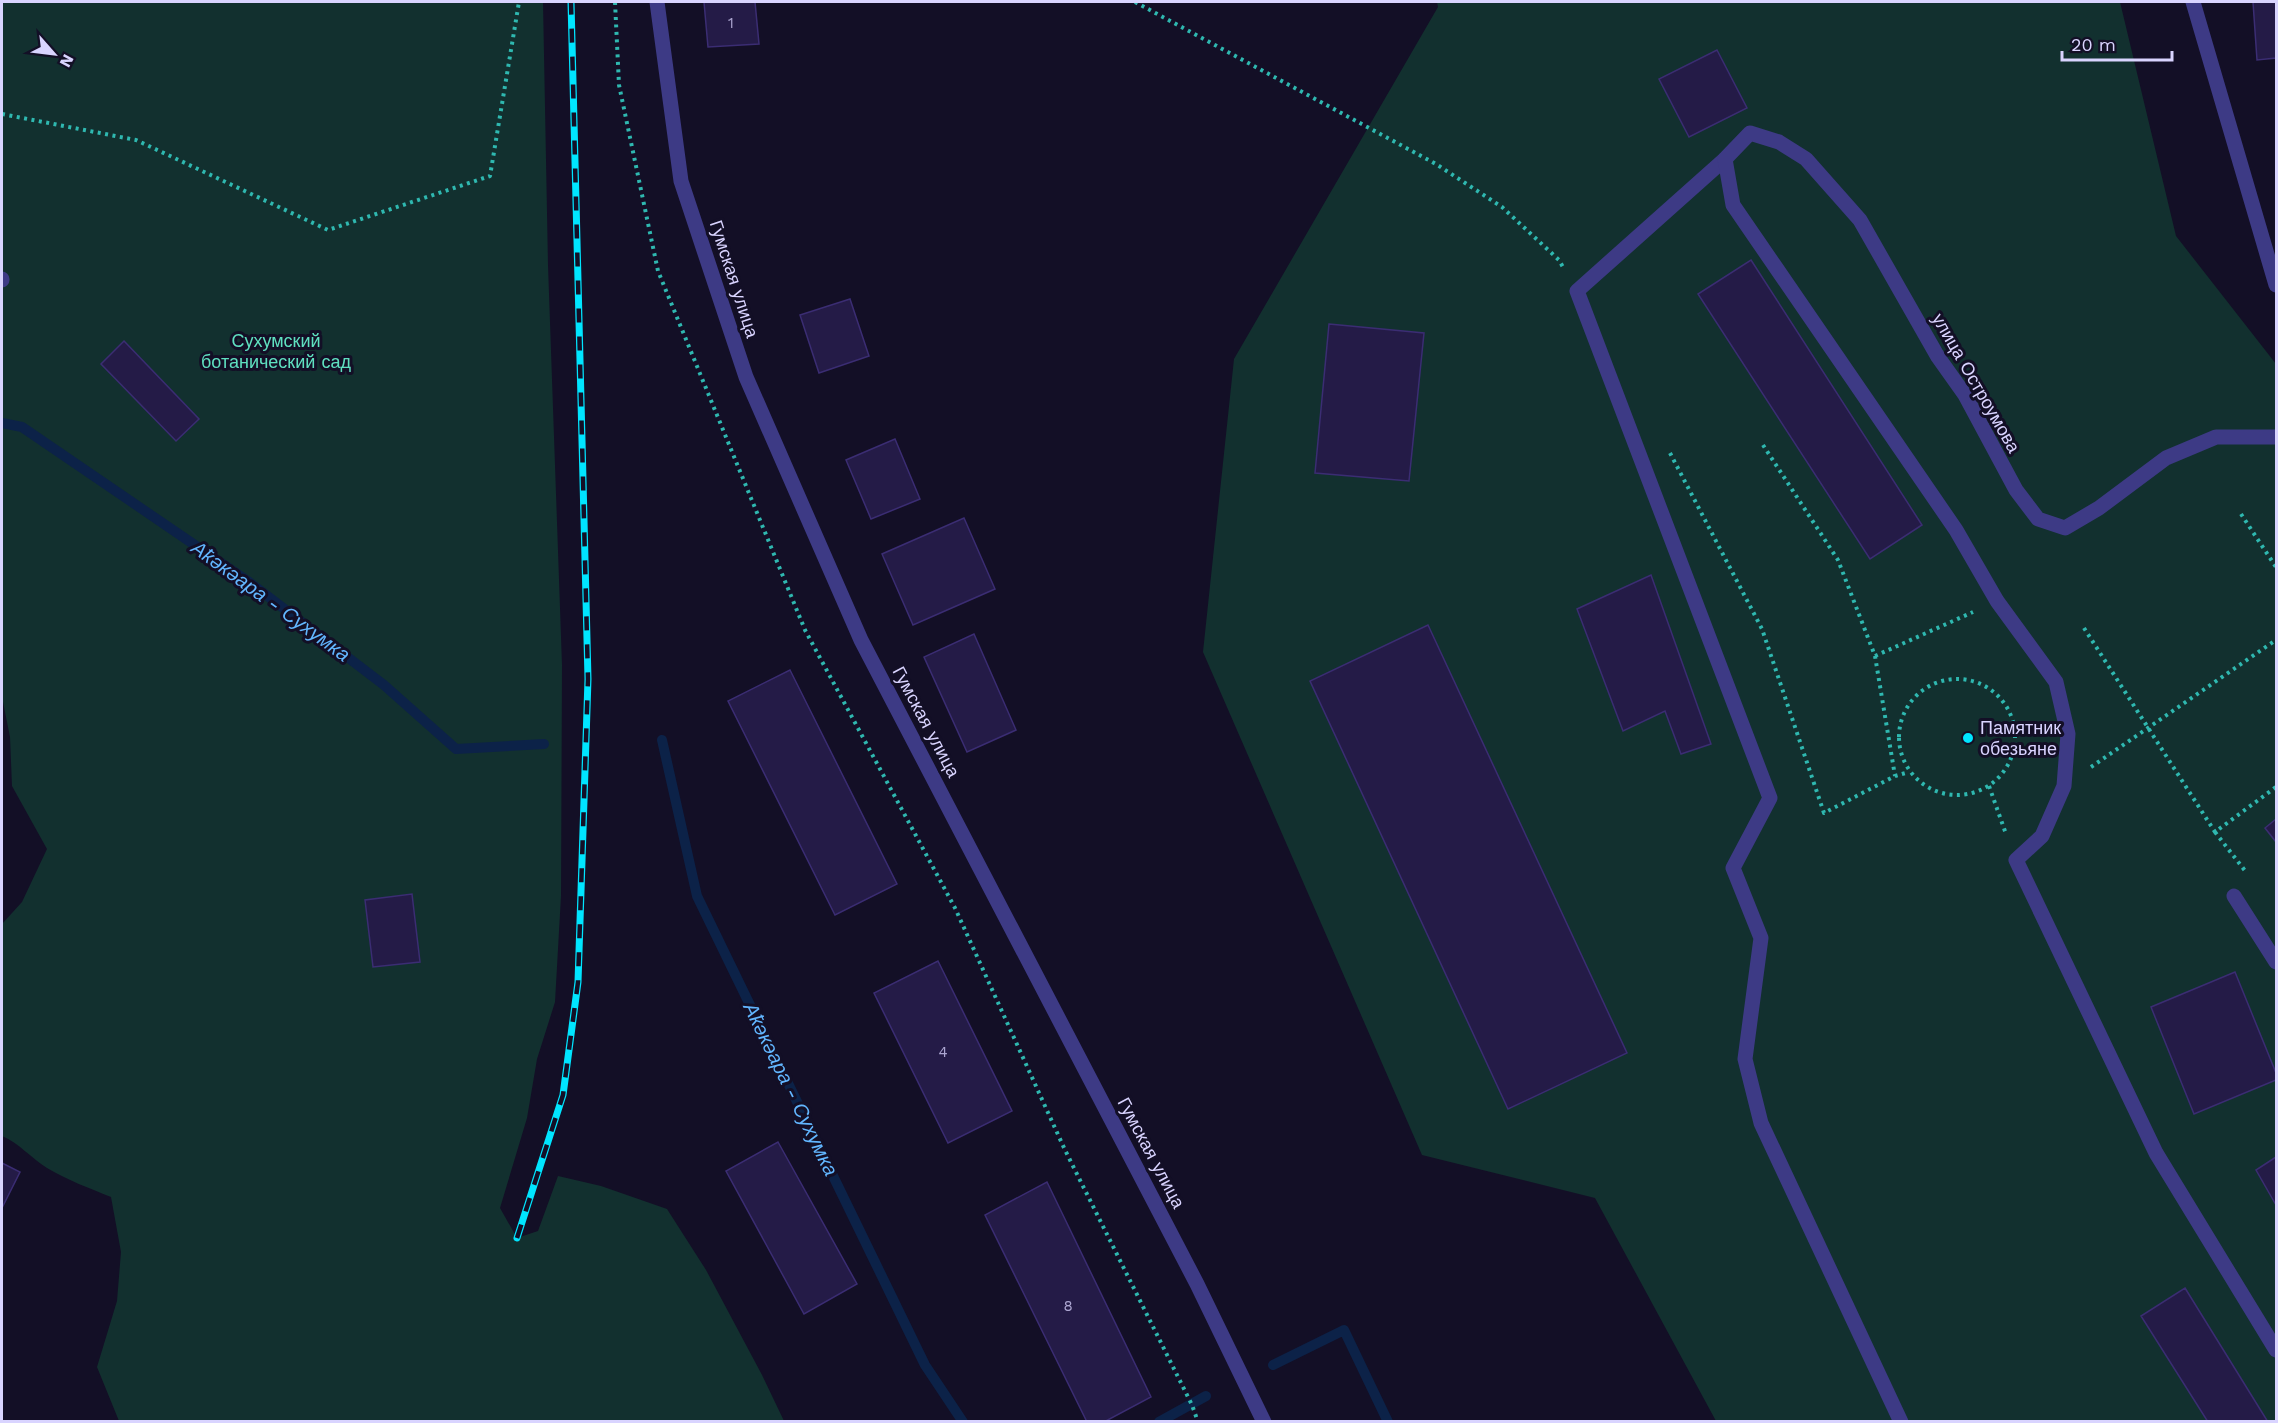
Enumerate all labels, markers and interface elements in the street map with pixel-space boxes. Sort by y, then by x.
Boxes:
house number: 1 [728,14,734,32]
north arrow [24,24,84,84]
scale bar [2062,24,2172,62]
text: 20 m [2071,34,2116,55]
text: N [56,51,78,71]
street label: Гумская улица [706,217,764,341]
street label: улица Остроумова [1928,309,2025,457]
park label: Сухумский ботанический сад [201,330,351,372]
water label: Аҟәкәара - Сухумка [186,535,355,667]
street label: Гумская улица [888,663,965,782]
place label: Памятник обезьяне [1980,717,2061,759]
marker: Памятник обезьяне [1961,731,1975,745]
water label: Аҟәкәара - Сухумка [738,997,843,1180]
house number: 4 [938,1043,948,1061]
street label: Гумская улица [1113,1094,1190,1213]
house number: 8 [1063,1297,1073,1315]

